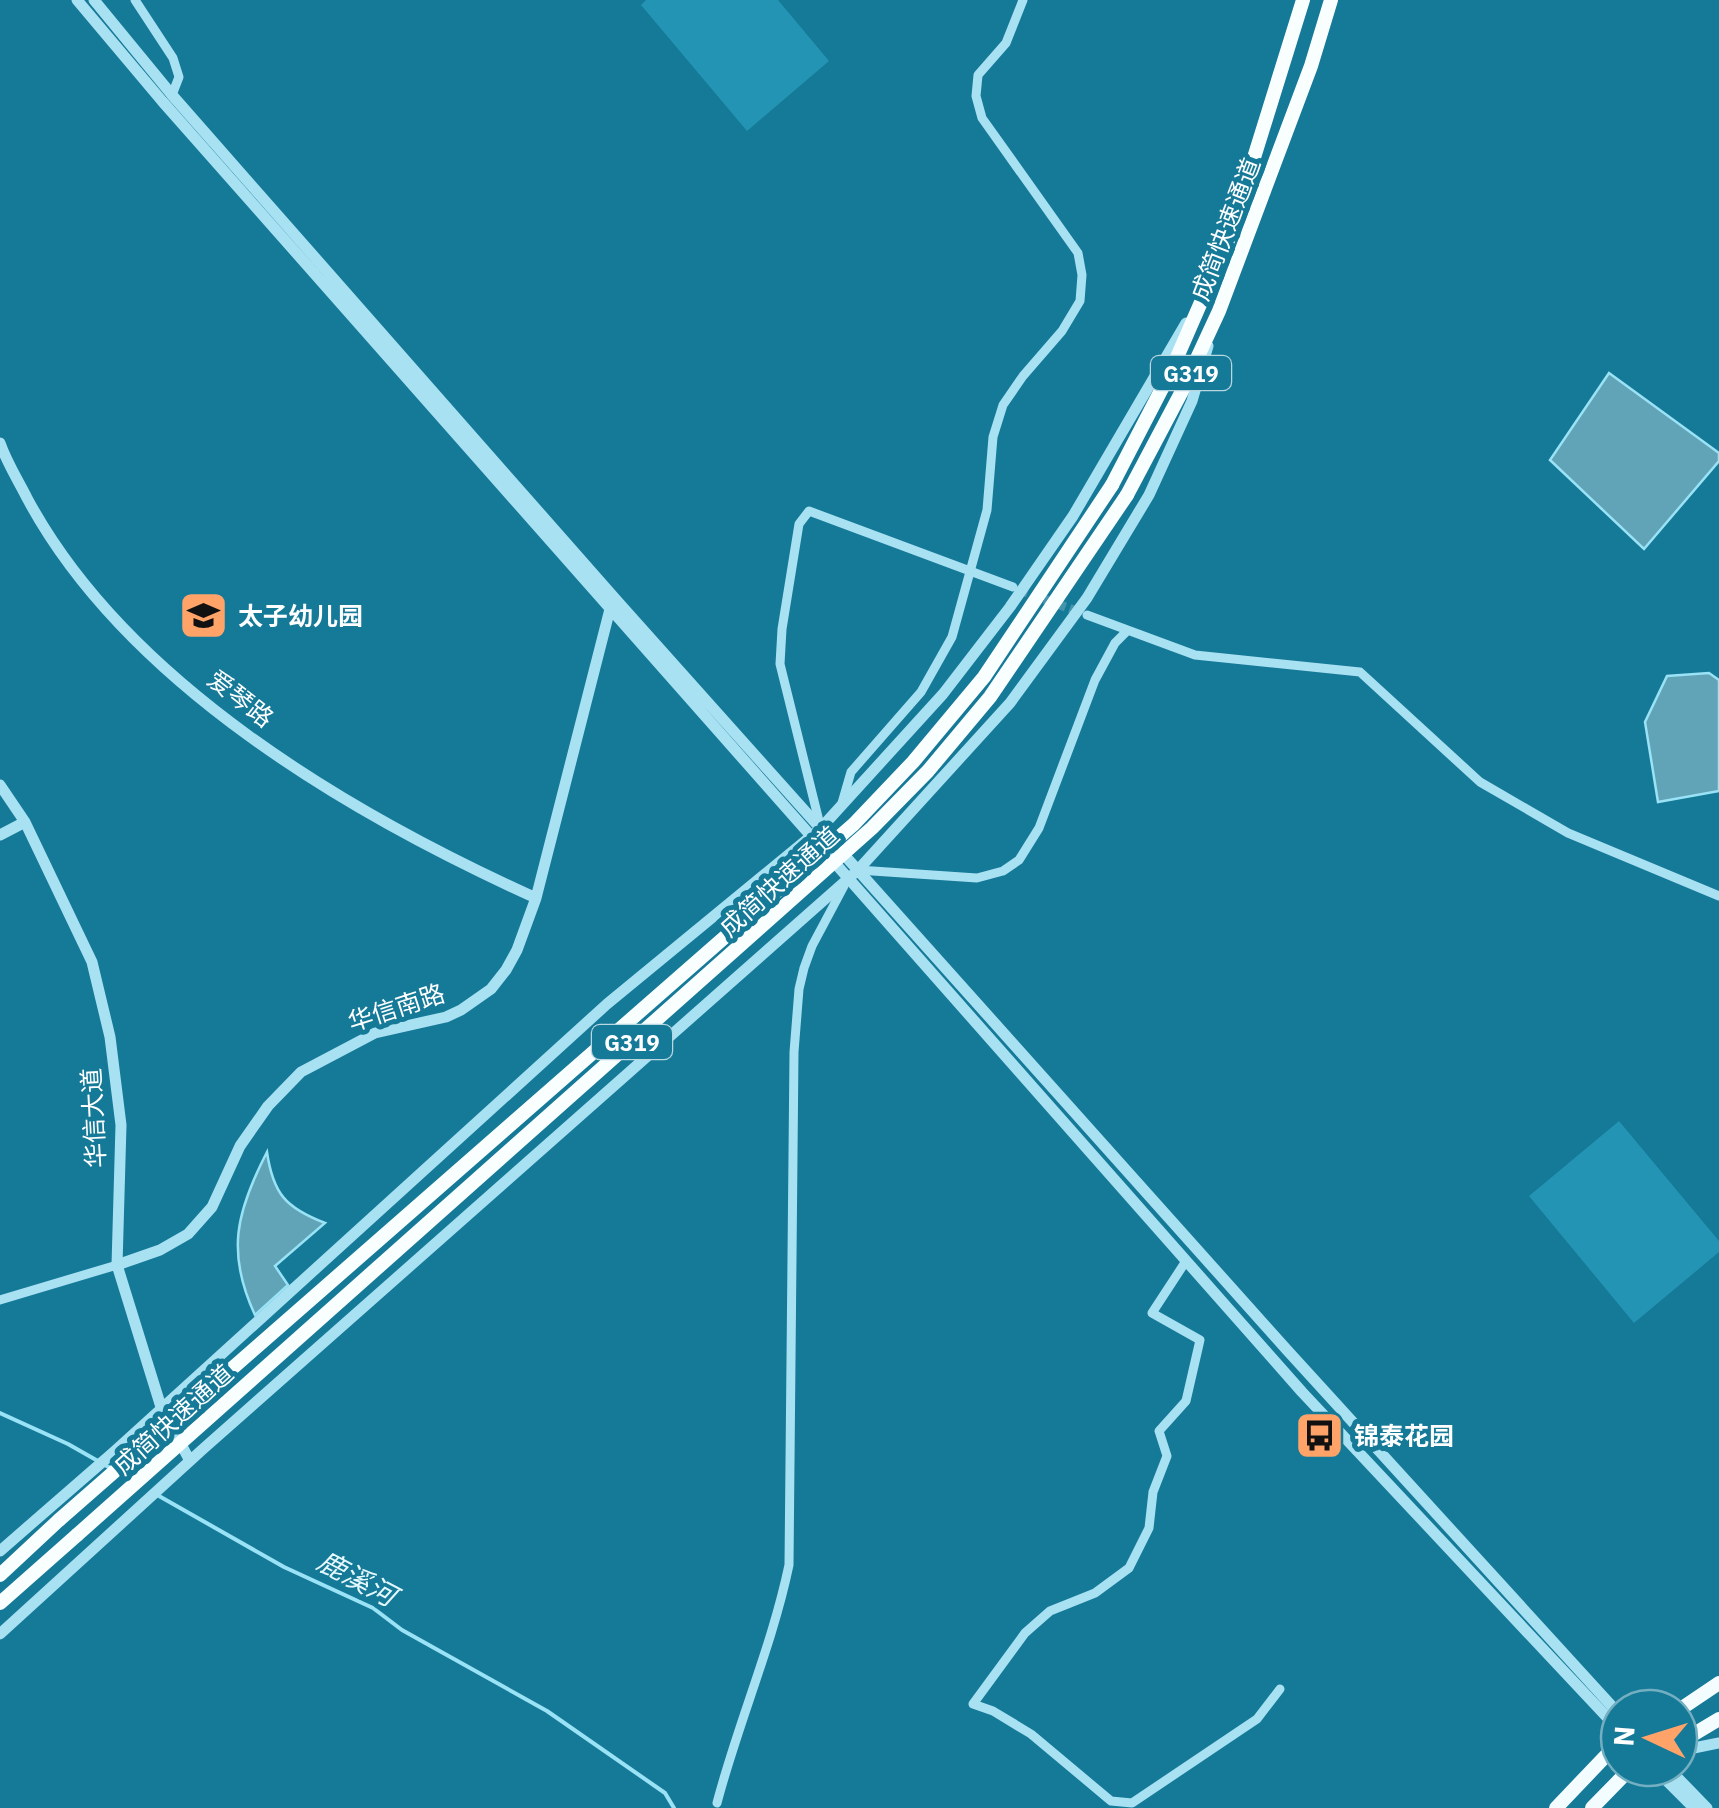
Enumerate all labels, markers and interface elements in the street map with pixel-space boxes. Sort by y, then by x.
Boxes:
street label: 成简快速通道 [1183,153,1267,305]
road number: G319 [1151,356,1231,390]
school or university icon: 太子幼儿园 [177,589,229,641]
place label: 太子幼儿园 [238,599,363,632]
street label: 爱琴路 [201,662,281,734]
street label: 成简快速通道 [712,819,846,943]
street label: 华信南路 [343,976,449,1038]
road number: G319 [592,1025,672,1059]
street label: 华信大道 [74,1067,112,1169]
street label: 成简快速通道 [106,1357,240,1481]
bus stop icon: 锦泰花园 [1293,1409,1345,1461]
place label: 锦泰花园 [1354,1419,1454,1452]
water label: 鹿溪河 [311,1542,407,1616]
north arrow [1599,1688,1699,1788]
text: N [1604,1725,1643,1748]

